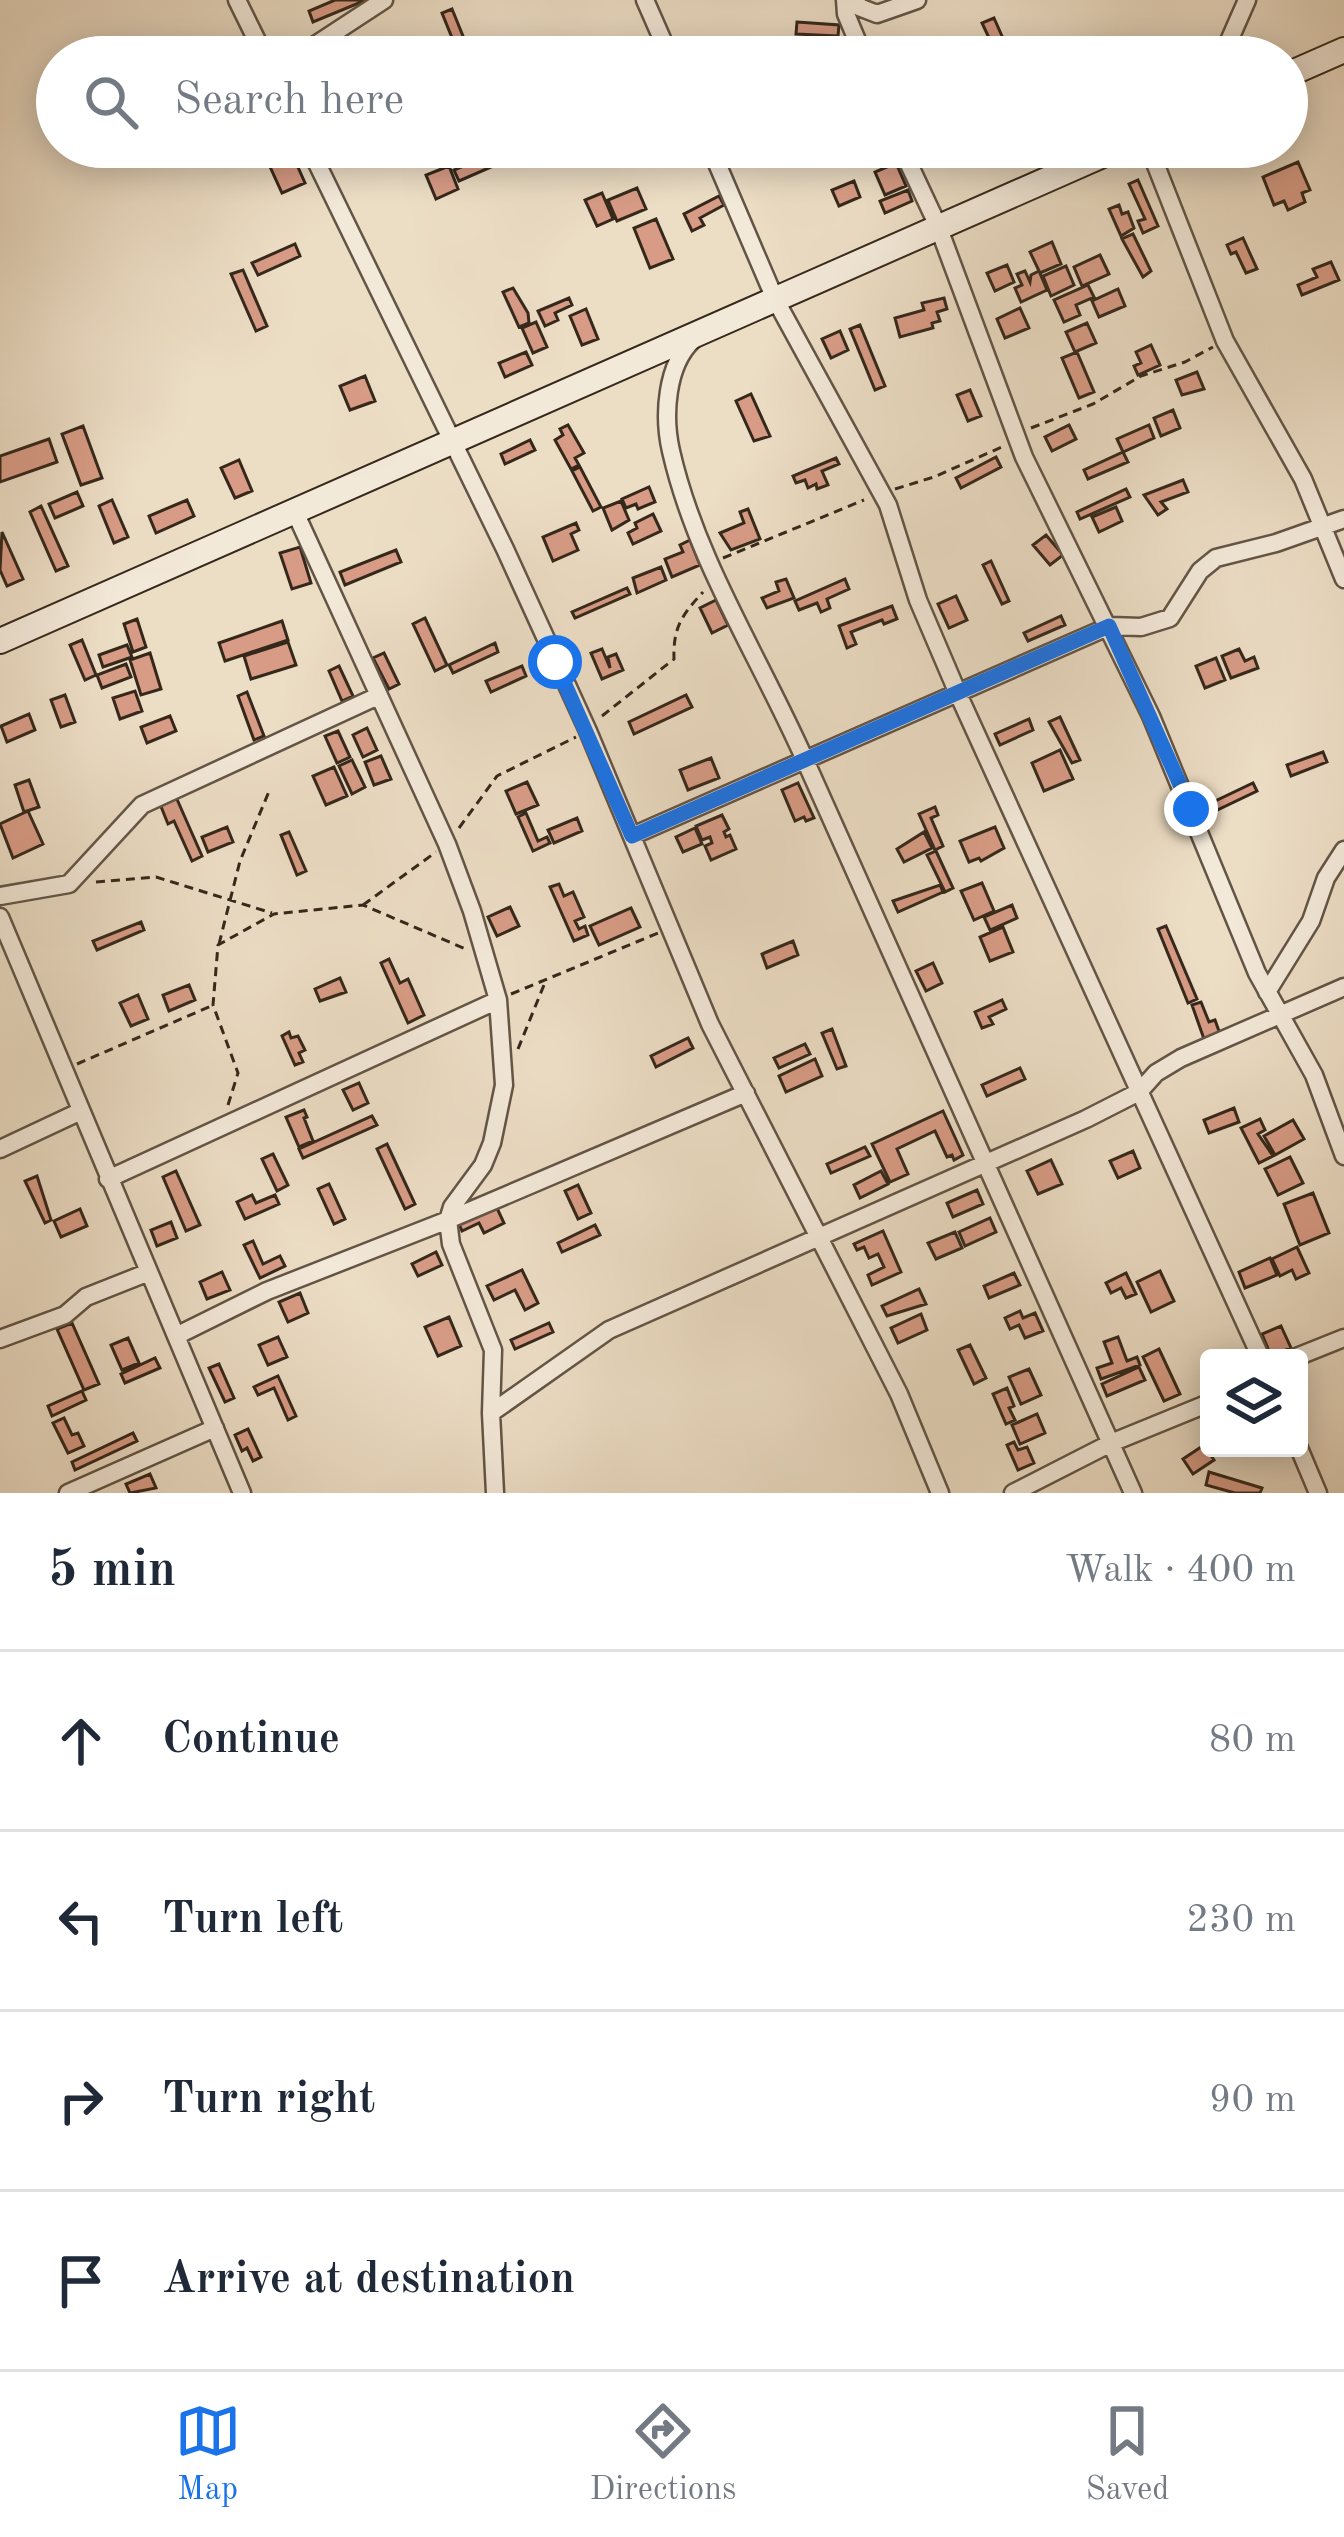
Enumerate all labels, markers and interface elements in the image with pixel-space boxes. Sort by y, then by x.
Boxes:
search box [36,36,1308,168]
icon: search [78,69,144,135]
text: Search here [174,79,404,124]
route start [528,635,582,689]
route end [1164,782,1218,836]
map controls [1200,1349,1308,1457]
button: layers [1200,1349,1308,1457]
text: 5 min [48,1546,176,1597]
text: Walk · 400 m [1065,1551,1296,1590]
icon: ahead [48,1708,114,1774]
text: Continue [162,1718,340,1763]
text: 80 m [1209,1721,1296,1760]
icon: left [48,1888,114,1954]
text: Turn left [162,1898,343,1943]
text: 230 m [1186,1901,1296,1940]
icon: right [48,2068,114,2134]
text: Turn right [162,2078,375,2123]
text: 90 m [1209,2081,1296,2120]
icon: arrive [48,2248,114,2314]
text: Arrive at destination [162,2258,575,2303]
tab: Map [175,2398,241,2511]
tab: Directions [590,2398,736,2511]
tab: Saved [1085,2398,1169,2511]

